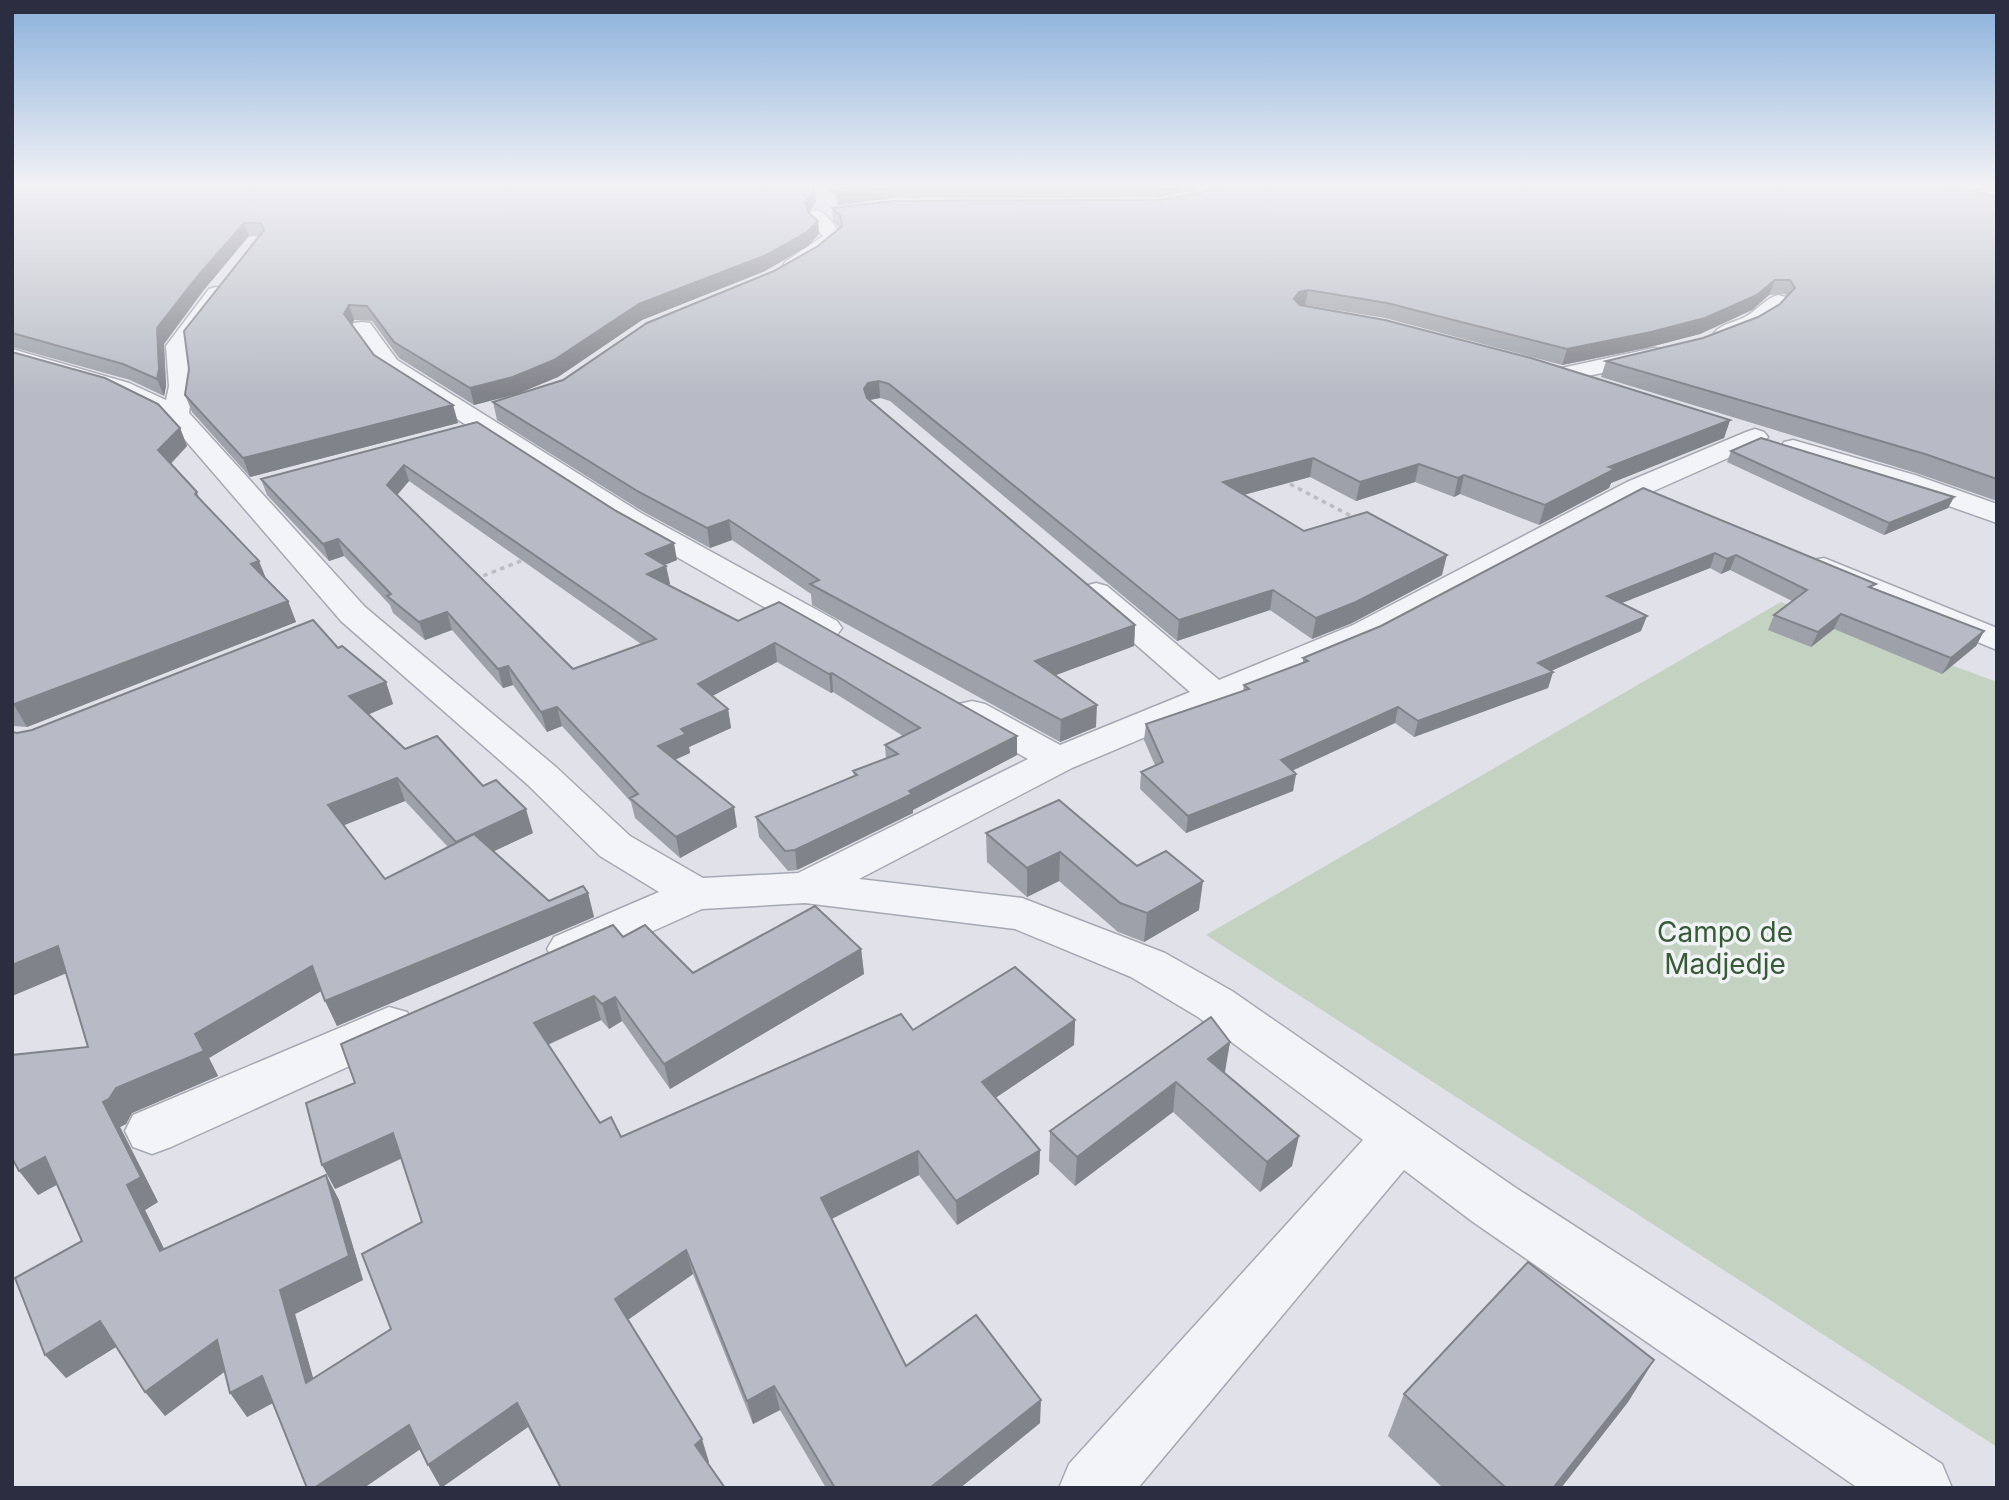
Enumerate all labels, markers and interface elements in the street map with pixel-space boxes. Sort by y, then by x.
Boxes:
park label: Campo de Madjedje [1657,915,1793,981]

